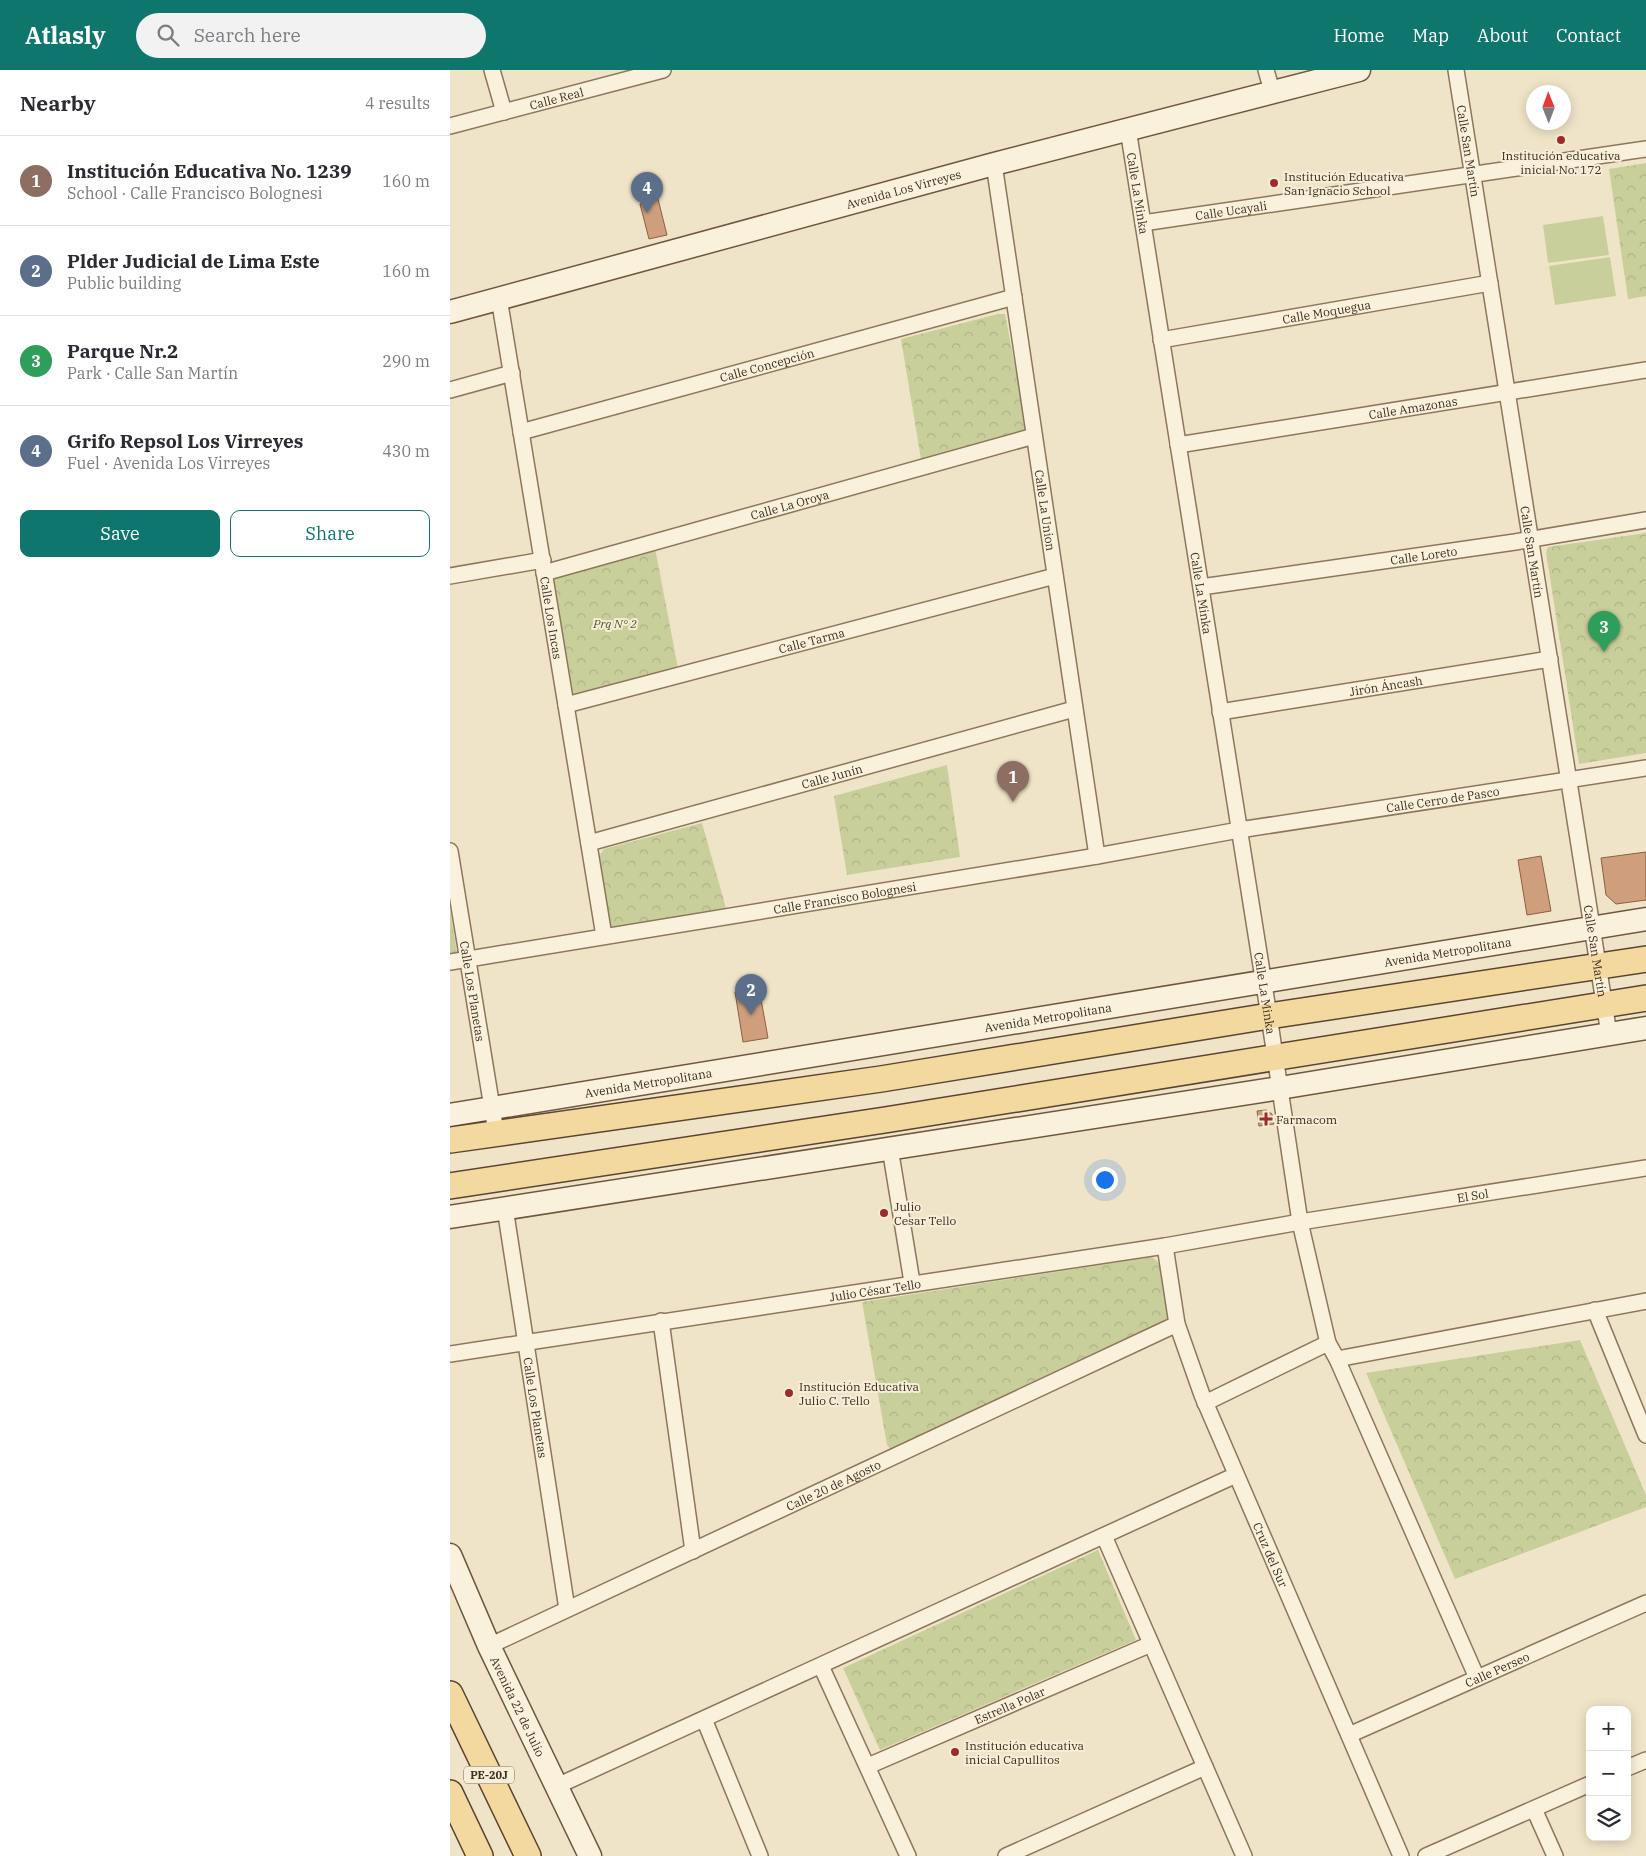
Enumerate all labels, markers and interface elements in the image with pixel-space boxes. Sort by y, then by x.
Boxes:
search box [136,13,486,58]
text: Atlasly [25,19,106,51]
icon: search [154,21,182,49]
text: Search here [194,23,301,47]
text: Home [1333,24,1385,47]
text: Map [1413,24,1449,47]
text: About [1477,24,1528,47]
text: Contact [1556,24,1621,47]
street label: Calle Real [528,84,585,112]
north arrow [1526,85,1571,130]
text: Nearby [20,89,96,117]
text: 4 results [365,93,430,113]
street label: Calle San Martín [1454,104,1484,198]
marker: Institución educativa inicial No. 172 [1555,134,1567,146]
place label: Institución educativa inicial No. 172 [1501,148,1621,177]
street label: Calle La Minka [1124,151,1152,236]
text: Institución Educativa No. 1239 [67,159,352,183]
street label: Avenida Los Virreyes [844,166,963,211]
place label: Institución Educativa San Ignacio School [1284,169,1405,198]
text: 1 [31,171,41,191]
text: 160 m [382,171,430,191]
pin: 4 [631,172,663,213]
marker: Institución Educativa San Ignacio School [1268,177,1280,189]
text: School · Calle Francisco Bolognesi [67,183,323,203]
street label: Calle Ucayali [1194,197,1268,223]
text: Plder Judicial de Lima Este [67,249,320,273]
text: 2 [31,261,41,281]
text: 160 m [382,261,430,281]
text: Public building [67,273,181,293]
street label: Calle Moquegua [1281,296,1372,326]
text: Parque Nr.2 [67,339,178,363]
street label: Calle Concepción [718,344,816,385]
text: 3 [31,351,41,371]
text: 290 m [382,351,430,371]
text: Park · Calle San Martín [67,363,238,383]
street label: Calle Amazonas [1367,393,1459,422]
text: Grifo Repsol Los Virreyes [67,429,303,453]
text: 4 [31,441,41,461]
text: 430 m [382,441,430,461]
text: Fuel · Avenida Los Virreyes [67,453,270,473]
street label: Calle La Union [1032,469,1059,552]
street label: Calle La Oroya [749,486,831,522]
street label: Calle San Martín [1518,505,1547,599]
button: Save [20,510,220,557]
button: Share [230,510,430,557]
street label: Calle Loreto [1389,543,1458,567]
street label: Calle La Minka [1188,551,1216,636]
street label: Calle Los Incas [537,575,566,660]
pin: 3 [1588,611,1620,652]
park label: Prq N° 2 [592,616,637,631]
street label: Calle Tarma [777,624,847,656]
street label: Jirón Áncash [1348,672,1424,699]
street label: Calle Junín [800,760,864,791]
pin: 1 [997,761,1029,802]
street label: Calle Cerro de Pasco [1385,783,1500,815]
street label: Calle Francisco Bolognesi [772,878,917,916]
street label: Calle San Martín [1581,904,1611,998]
street label: Avenida Metropolitana [1383,934,1513,969]
street label: Calle Los Planetas [457,940,489,1043]
street label: Calle La Minka [1251,951,1279,1036]
pin: 2 [735,974,767,1015]
street label: Avenida Metropolitana [983,999,1113,1035]
street label: Avenida Metropolitana [584,1065,714,1100]
place label: Farmacom [1276,1112,1338,1127]
marker: Farmacom [1260,1113,1272,1125]
your location [1092,1167,1118,1193]
street label: El Sol [1456,1185,1490,1205]
place label: Julio Cesar Tello [894,1199,957,1228]
marker: Julio Cesar Tello [878,1207,890,1219]
street label: Julio César Tello [828,1275,922,1304]
street label: Calle Los Planetas [521,1356,551,1459]
place label: Institución Educativa Julio C. Tello [799,1379,920,1408]
marker: Institución Educativa Julio C. Tello [783,1387,795,1399]
street label: Calle 20 de Agosto [783,1456,883,1513]
street label: Cruz del Sur [1250,1520,1292,1590]
street label: Calle Perseo [1463,1648,1532,1690]
street label: Avenida 22 de Julio [488,1654,549,1759]
street label: Estrella Polar [972,1683,1048,1727]
map controls [1586,1706,1631,1841]
button: + [1586,1706,1631,1751]
place label: Institución educativa inicial Capullitos [965,1738,1085,1767]
marker: Institución educativa inicial Capullitos [949,1746,961,1758]
button: − [1586,1751,1631,1796]
road number: PE-20J [464,1766,514,1784]
button: layers [1586,1796,1631,1841]

